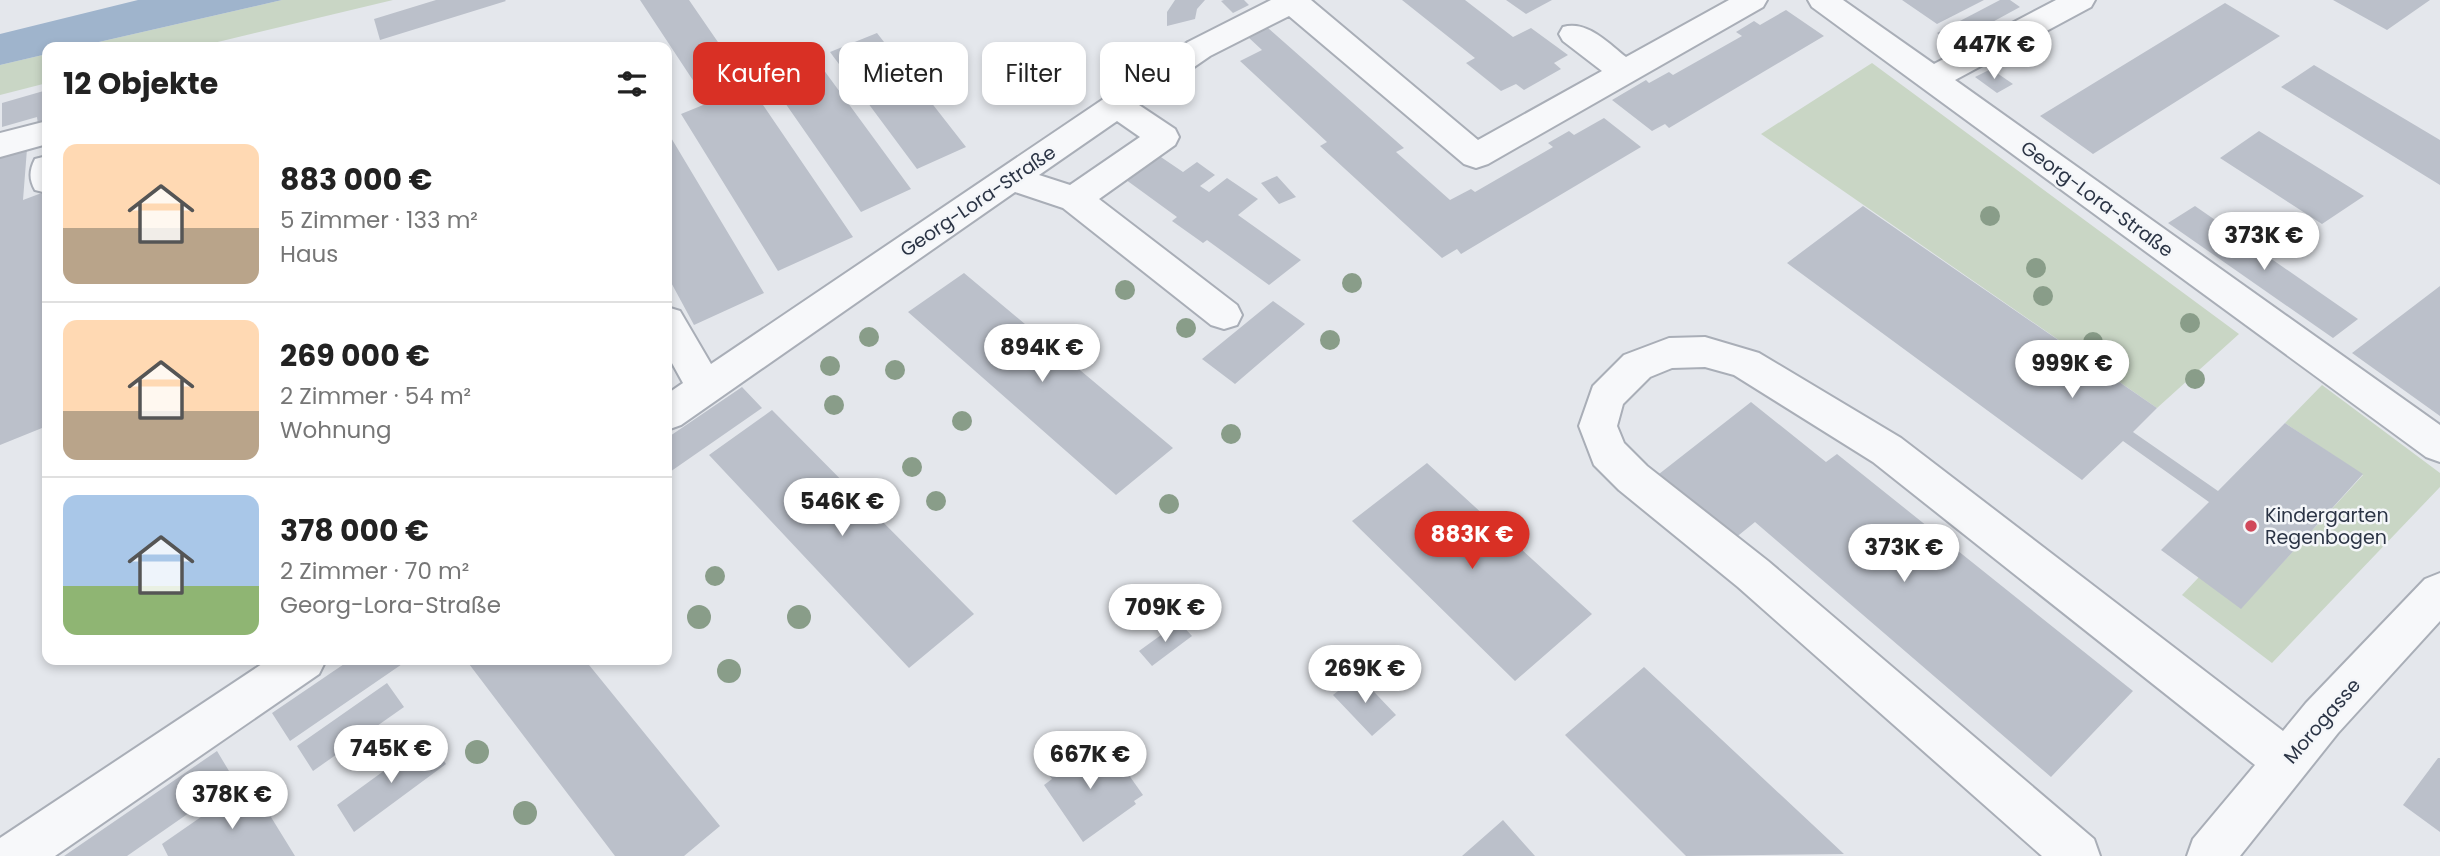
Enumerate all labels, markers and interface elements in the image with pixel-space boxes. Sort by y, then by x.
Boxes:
pin: 447K € [1937,22,2051,81]
text: 447K € [1953,28,2035,60]
chip: Kaufen [693,42,825,105]
chip: Mieten [839,42,968,105]
chip: Filter [982,42,1086,105]
chip: Neu [1100,42,1195,105]
text: 12 Objekte [63,62,218,105]
icon: filters [613,65,651,103]
street label: Georg-Lora-Straße [2015,134,2179,264]
street label: Georg-Lora-Straße [895,139,1061,263]
text: 883 000 € [280,158,432,201]
icon: home [119,172,203,256]
text: 5 Zimmer · 133 m² [280,204,478,236]
pin: 373K € [2207,212,2321,272]
text: 373K € [2224,219,2304,251]
text: Haus [280,238,338,270]
pin: 894K € [985,324,1099,384]
text: 894K € [1000,331,1084,363]
text: 269 000 € [280,334,430,377]
pin: 999K € [2015,340,2129,400]
text: 999K € [2031,347,2113,379]
icon: home [119,348,203,432]
text: 2 Zimmer · 54 m² [280,380,471,412]
text: Wohnung [280,414,392,446]
pin: 546K € [785,478,899,538]
text: 546K € [800,485,884,517]
place label: Kindergarten Regenbogen [2265,502,2389,551]
text: 378 000 € [280,509,429,552]
pin: 883K € [1415,512,1529,571]
text: 883K € [1431,518,1513,550]
marker: Kindergarten Regenbogen [2243,518,2259,534]
icon: home [119,523,203,607]
pin: 373K € [1847,524,1961,584]
text: 373K € [1864,531,1944,563]
text: 2 Zimmer · 70 m² [280,555,469,587]
pin: 709K € [1108,584,1222,644]
text: Georg-Lora-Straße [280,589,501,621]
text: 709K € [1125,591,1205,623]
pin: 269K € [1308,646,1422,705]
text: 269K € [1324,652,1406,684]
street label: Morogasse [2277,672,2367,770]
pin: 745K € [334,726,448,785]
text: 745K € [350,732,432,764]
pin: 667K € [1033,732,1147,791]
text: 667K € [1050,738,1130,770]
pin: 378K € [175,772,289,831]
text: 378K € [192,778,272,810]

